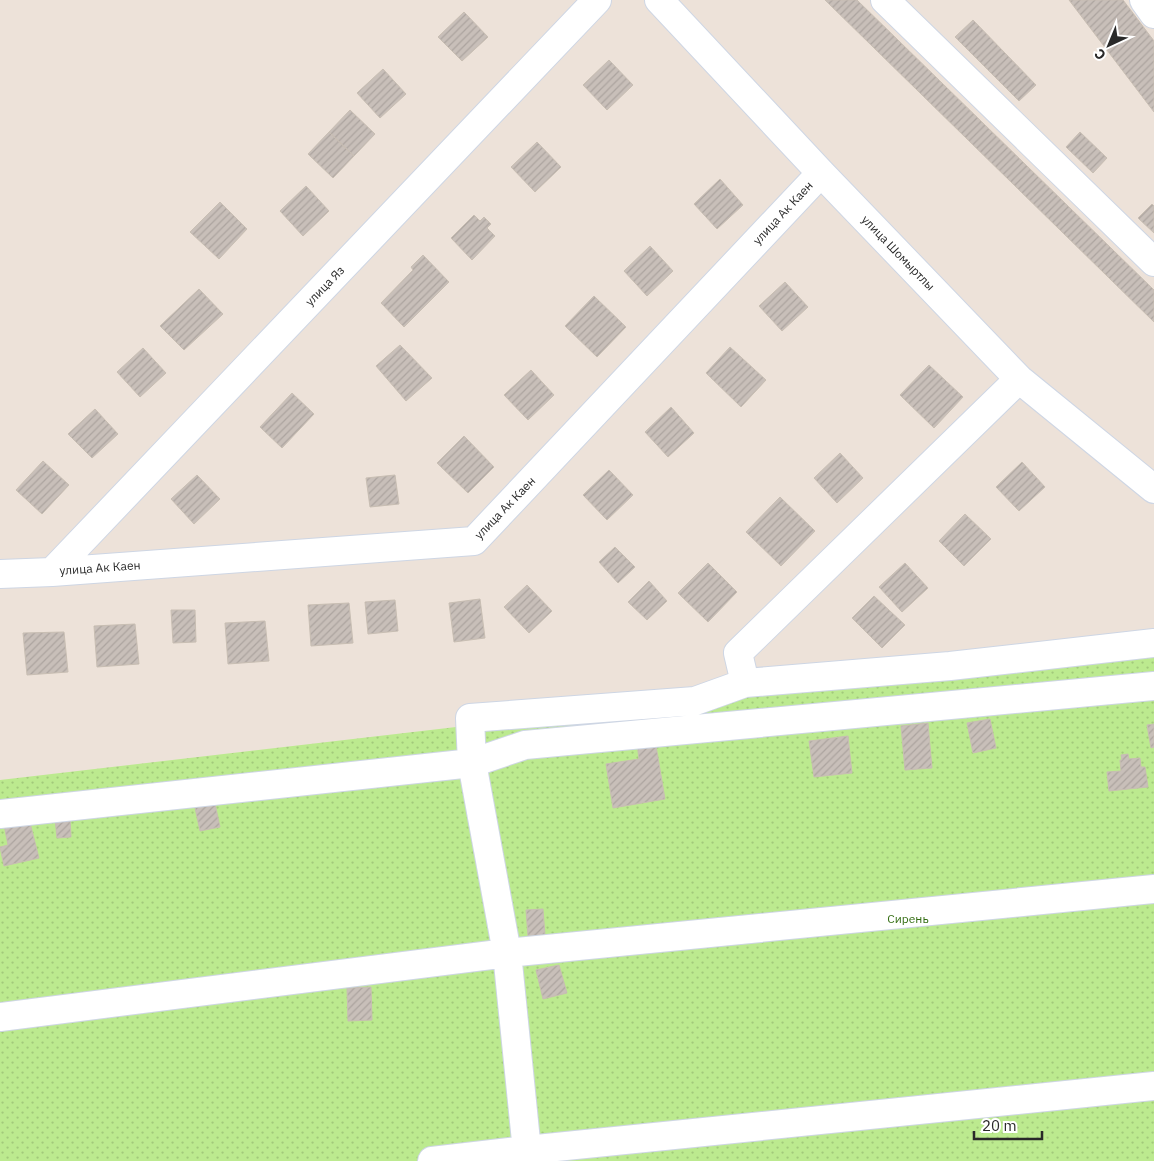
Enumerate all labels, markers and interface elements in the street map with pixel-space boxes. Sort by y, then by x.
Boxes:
north arrow [1084,20,1134,70]
text: С [1090,45,1110,64]
street label: улица Ак Каен [749,178,816,247]
street label: улица Шомыртлы [859,212,938,293]
street label: улица Яз [302,263,347,309]
street label: улица Ак Каен [471,473,538,542]
street label: улица Ак Каен [59,557,141,578]
park label: Сирень [887,911,929,926]
scale bar [974,1108,1042,1140]
text: 20 m [982,1116,1017,1135]

